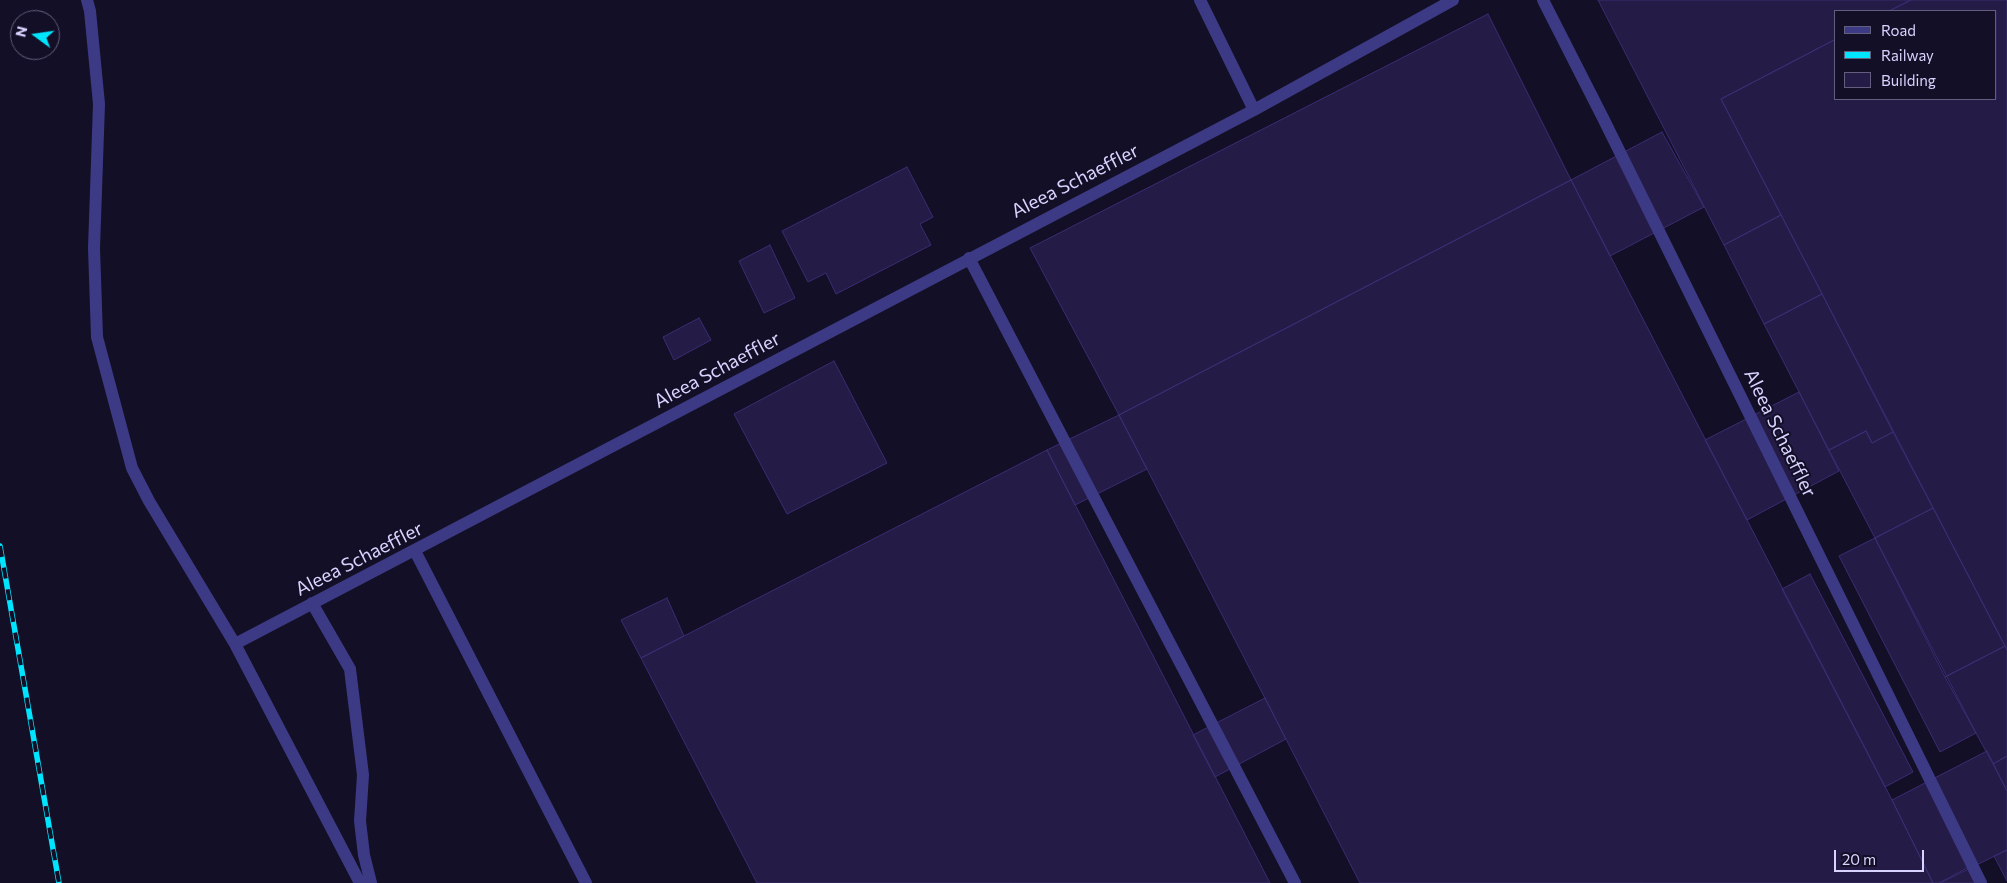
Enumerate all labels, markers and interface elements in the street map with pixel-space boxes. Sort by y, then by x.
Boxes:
north arrow [10,10,60,60]
legend [1834,10,1997,100]
text: Road [1881,21,1916,39]
text: N [11,24,30,39]
text: Railway [1881,46,1934,64]
text: Building [1881,71,1936,89]
street label: Aleea Schaeffler [1008,139,1142,223]
street label: Aleea Schaeffler [650,327,784,413]
street label: Aleea Schaeffler [1739,365,1821,501]
street label: Aleea Schaeffler [292,517,426,601]
scale bar [1837,840,1927,872]
text: 20 m [1842,850,1876,868]

